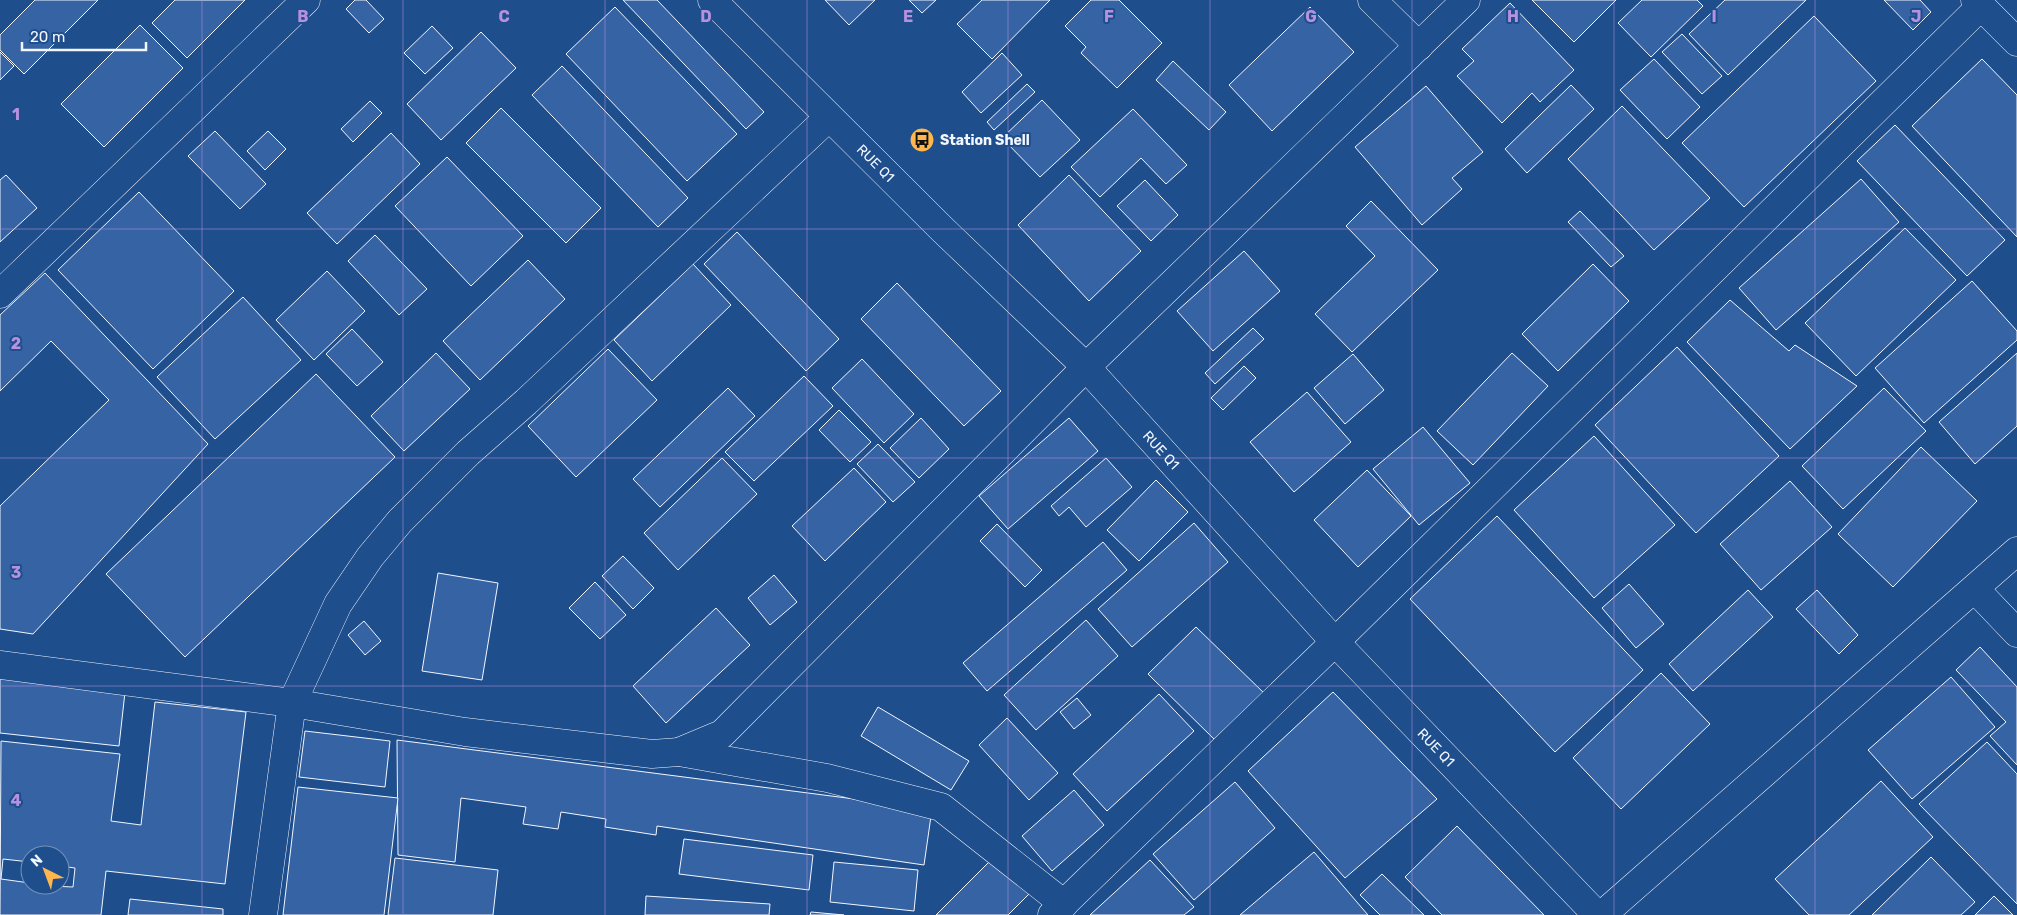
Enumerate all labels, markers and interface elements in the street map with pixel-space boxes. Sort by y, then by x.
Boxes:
text: B [297,7,309,26]
text: C [498,7,510,26]
text: D [700,7,712,26]
text: E [903,7,913,26]
text: F [1104,7,1114,26]
text: G [1305,7,1317,26]
text: H [1507,7,1519,26]
text: I [1711,7,1717,26]
text: J [1911,7,1921,26]
scale bar [22,20,146,52]
text: 20 m [30,28,65,46]
text: 1 [12,105,20,124]
bus stop icon: Station Shell [909,127,935,153]
place label: Station Shell [940,132,1030,149]
street label: RUE Q1 [853,141,898,185]
text: 2 [11,334,21,353]
street label: RUE Q1 [1139,427,1183,473]
text: 3 [11,563,21,582]
street label: RUE Q1 [1414,725,1458,770]
text: 4 [11,791,22,810]
north arrow [20,845,70,895]
text: N [27,851,46,870]

